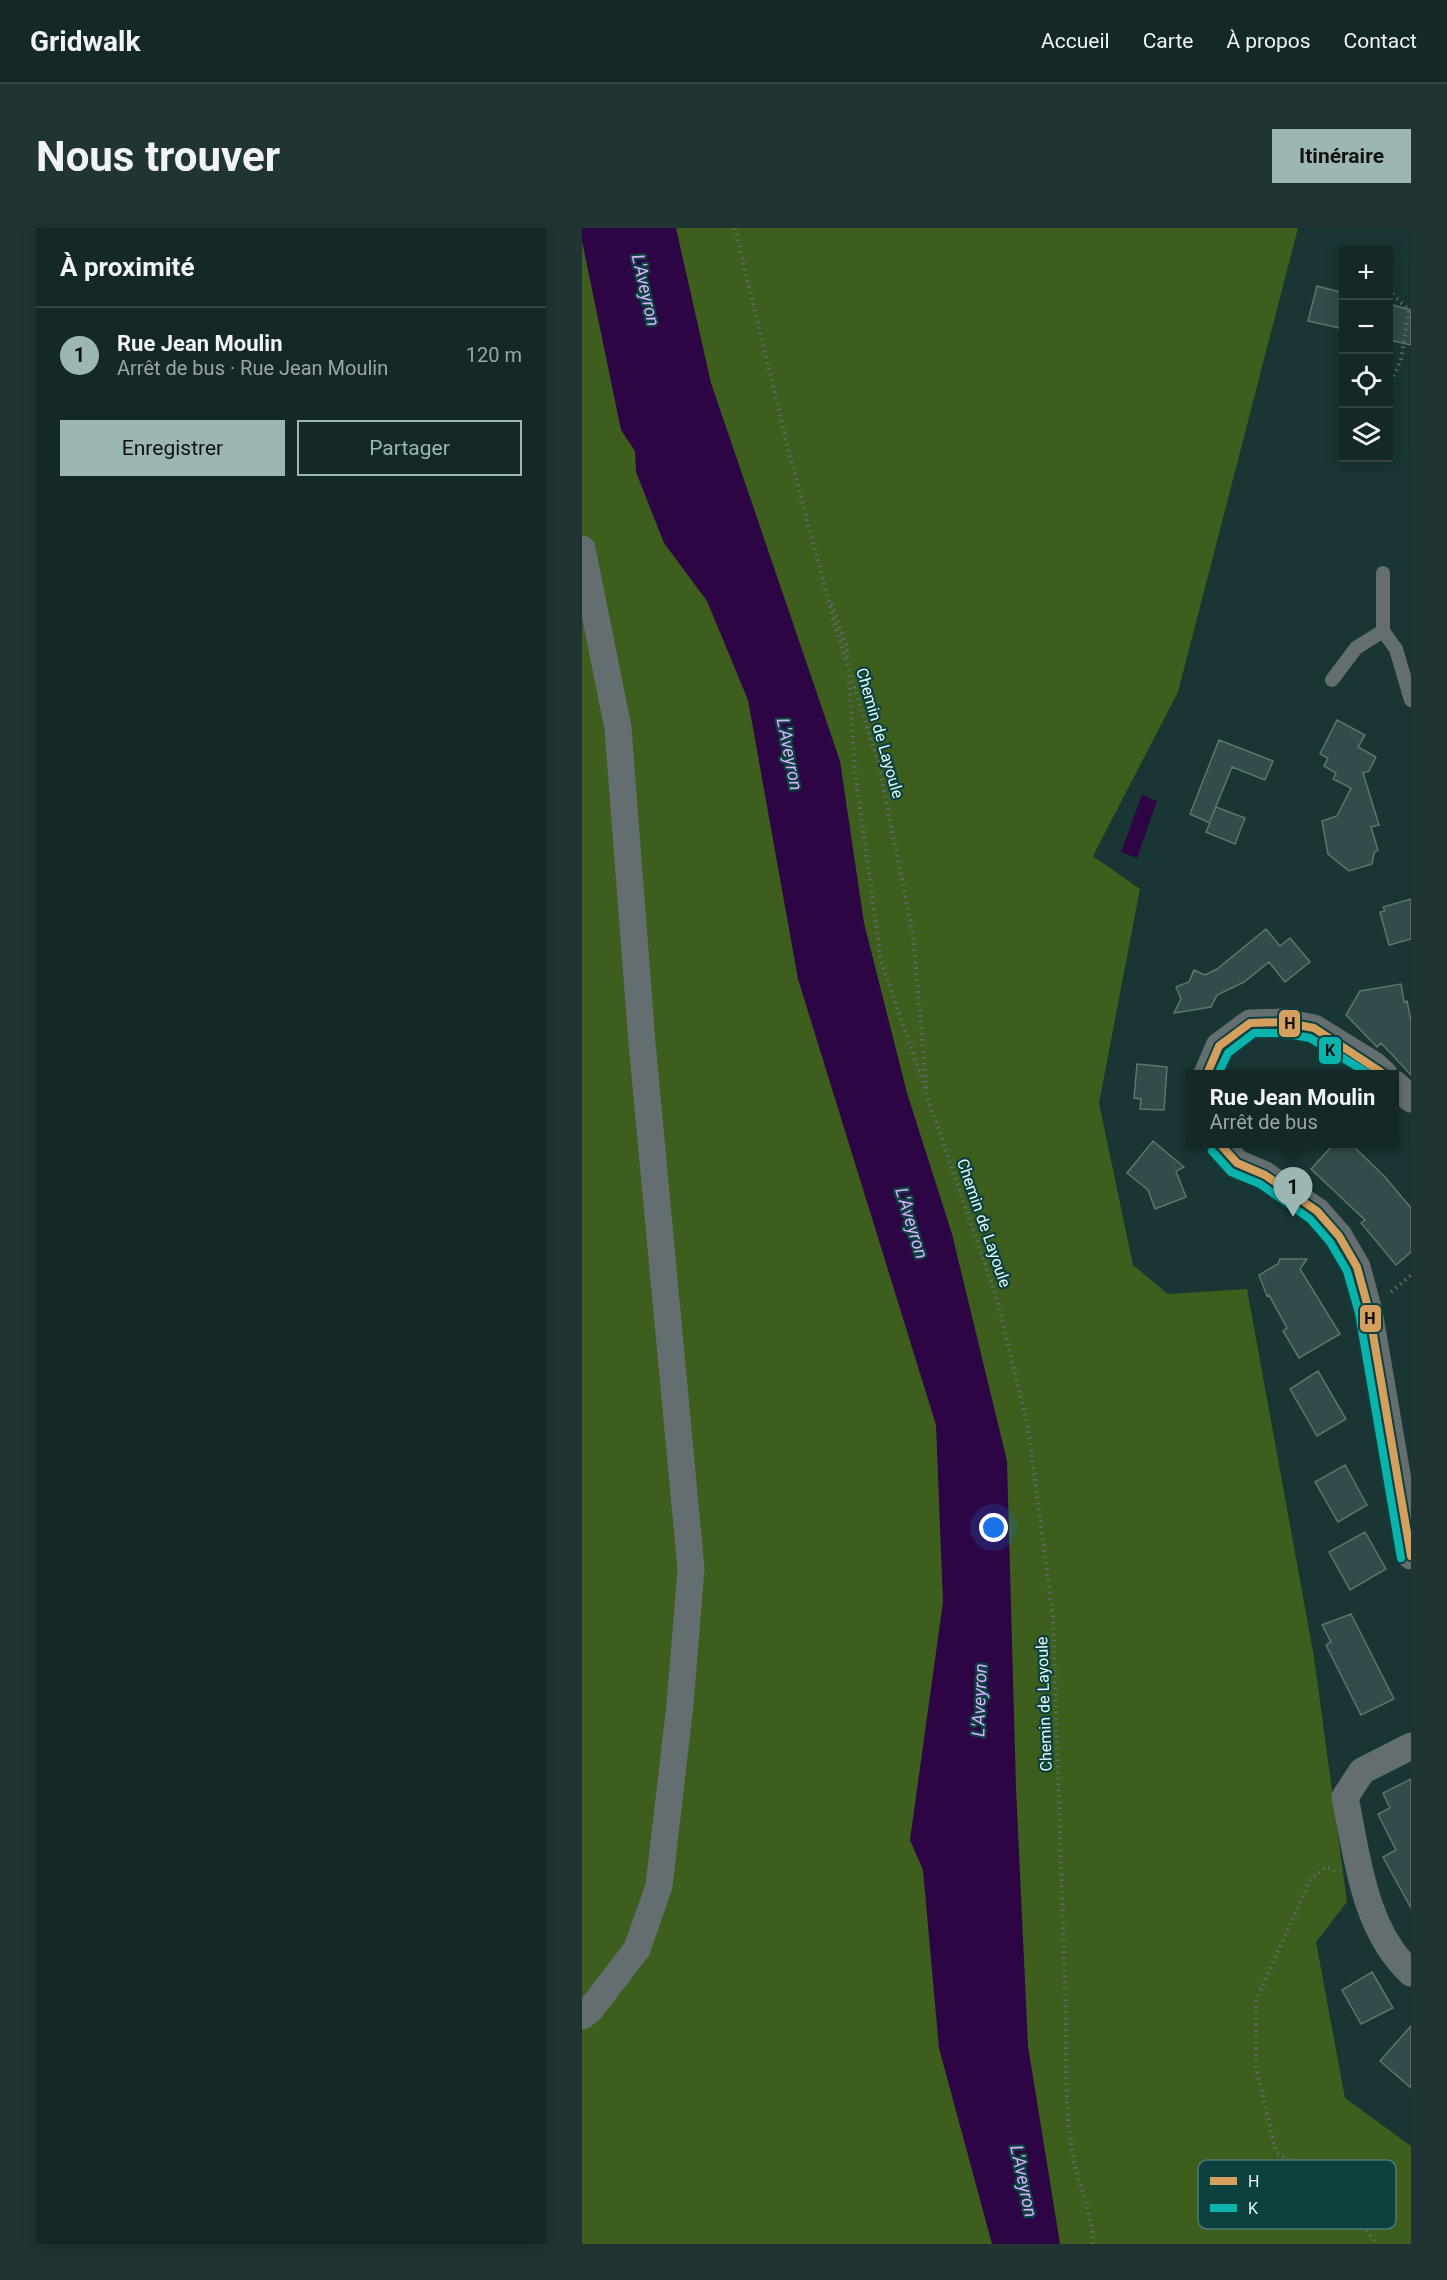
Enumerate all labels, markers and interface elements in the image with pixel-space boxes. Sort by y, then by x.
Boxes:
text: Gridwalk [30,25,140,58]
text: Accueil [1041,29,1110,53]
text: Carte [1143,29,1193,53]
text: À propos [1226,29,1311,53]
text: Contact [1344,29,1417,53]
button: Itinéraire [1272,129,1411,183]
text: Nous trouver [36,132,280,181]
map controls [1339,246,1393,462]
button: + [1339,246,1393,300]
text: À proximité [60,252,194,282]
water label: L'Aveyron [628,252,664,328]
button: − [1339,300,1393,354]
text: Rue Jean Moulin [117,331,282,356]
text: 1 [74,343,85,367]
text: 120 m [466,343,522,367]
button: locate [1339,354,1393,408]
text: Arrêt de bus · Rue Jean Moulin [117,356,388,380]
button: layers [1339,408,1393,462]
button: Enregistrer [60,420,285,476]
button: Partager [297,420,522,476]
street label: Chemin de Layoule [852,666,908,800]
water label: L'Aveyron [773,716,807,792]
line badge: H [1278,1009,1301,1038]
text: H [1284,1014,1296,1033]
line badge: K [1318,1036,1342,1065]
text: K [1325,1041,1336,1060]
popup [1186,1070,1399,1148]
text: Rue Jean Moulin [1210,1085,1375,1110]
text: Arrêt de bus [1210,1110,1318,1134]
street label: Chemin de Layoule [953,1156,1015,1290]
pin: 1 [1274,1168,1312,1217]
water label: L'Aveyron [891,1185,933,1261]
line badge: H [1359,1304,1382,1333]
text: H [1364,1309,1376,1328]
your location [979,1513,1008,1542]
street label: Chemin de Layoule [1032,1636,1056,1772]
water label: L'Aveyron [967,1663,991,1737]
water label: L'Aveyron [1006,2143,1042,2219]
legend [1198,2160,1396,2229]
text: H [1248,2172,1259,2191]
text: K [1248,2199,1259,2218]

